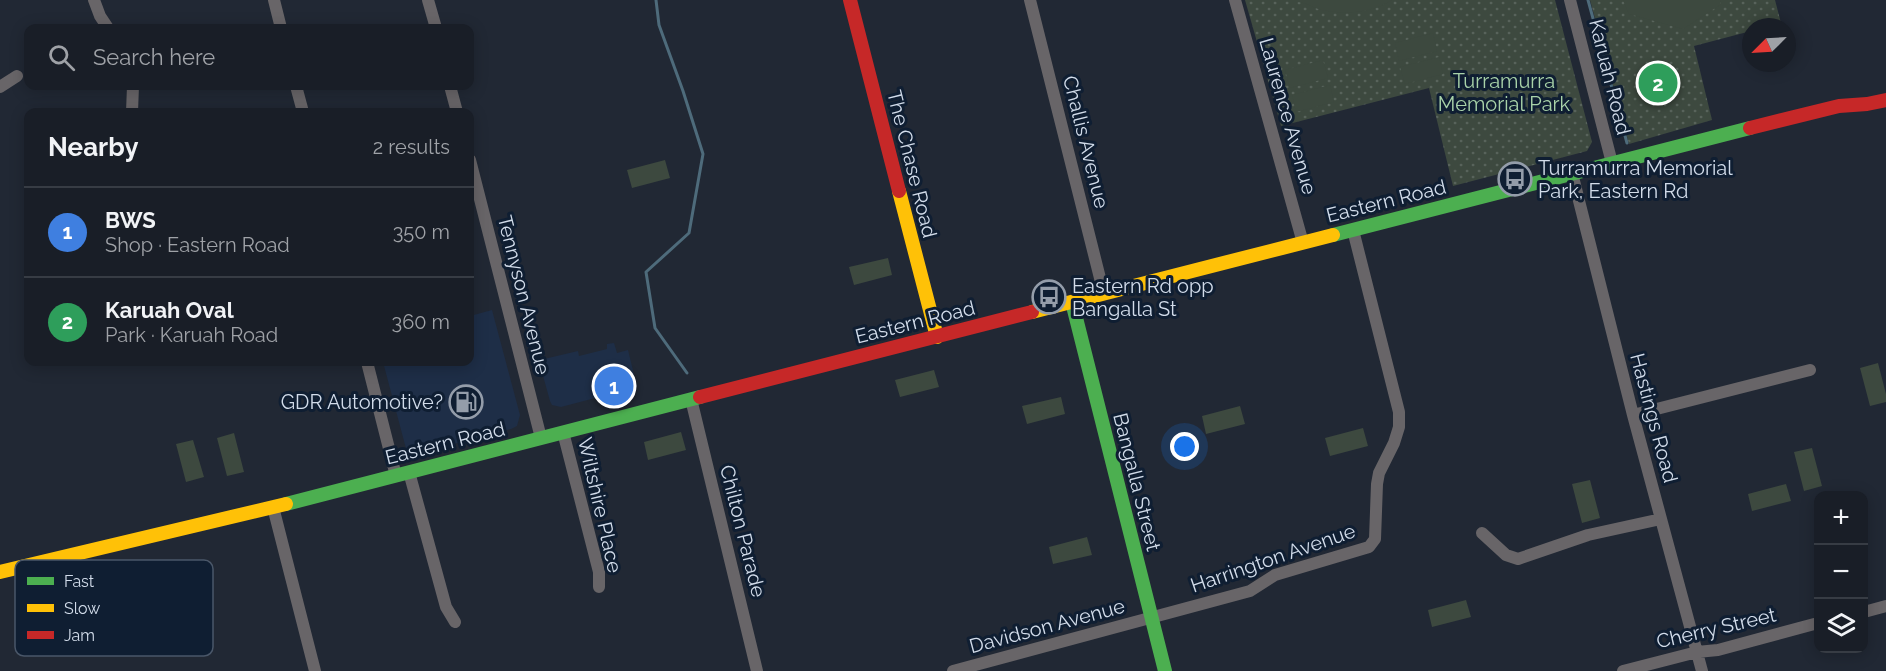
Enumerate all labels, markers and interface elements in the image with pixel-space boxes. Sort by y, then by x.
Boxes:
street label: Karuah Road [1584,17,1636,137]
north arrow [1742,18,1796,72]
search box [24,24,474,90]
street label: Laurence Avenue [1254,35,1322,197]
icon: search [45,41,78,74]
text: Search here [93,44,215,70]
pin: 2 [1638,60,1678,106]
park label: Turramurra Memorial Park [1438,69,1571,116]
street label: Challis Avenue [1058,73,1114,211]
street label: The Chase Road [882,88,942,240]
text: Nearby [48,132,138,162]
text: 2 results [373,135,450,159]
place label: Turramurra Memorial Park, Eastern Rd [1538,156,1733,203]
bus stop icon: Turramurra Memorial Park, Eastern Rd [1497,161,1533,197]
street label: Eastern Road [1324,175,1448,227]
text: BWS [105,207,156,233]
street label: Tennyson Avenue [493,213,555,377]
text: 1 [63,220,72,244]
text: 350 m [393,220,450,244]
text: Shop · Eastern Road [105,233,290,257]
place label: Eastern Rd opp Bangalla St [1072,274,1214,321]
bus stop icon: Eastern Rd opp Bangalla St [1031,279,1067,315]
street label: Eastern Road [853,296,977,348]
text: Karuah Oval [105,297,234,323]
text: 2 [62,310,73,334]
text: 360 m [392,310,450,334]
text: Park · Karuah Road [105,323,278,347]
street label: Hastings Road [1625,351,1683,485]
pin: 1 [594,364,634,408]
fuel station icon: GDR Automotive? [448,384,484,420]
place label: GDR Automotive? [281,390,443,414]
street label: Bangalla Street [1108,410,1166,554]
street label: Eastern Road [383,417,507,469]
your location [1170,432,1199,461]
street label: Wiltshire Place [573,435,627,575]
street label: Chilton Parade [715,462,771,600]
map controls [1814,491,1868,653]
button: + [1814,491,1868,545]
street label: Harrington Avenue [1187,518,1359,597]
button: − [1814,545,1868,599]
legend [15,560,213,656]
text: Fast [64,572,95,591]
street label: Davidson Avenue [967,594,1128,658]
text: Slow [64,599,100,618]
button: layers [1814,599,1868,653]
street label: Cherry Street [1654,603,1778,653]
text: Jam [64,626,95,645]

